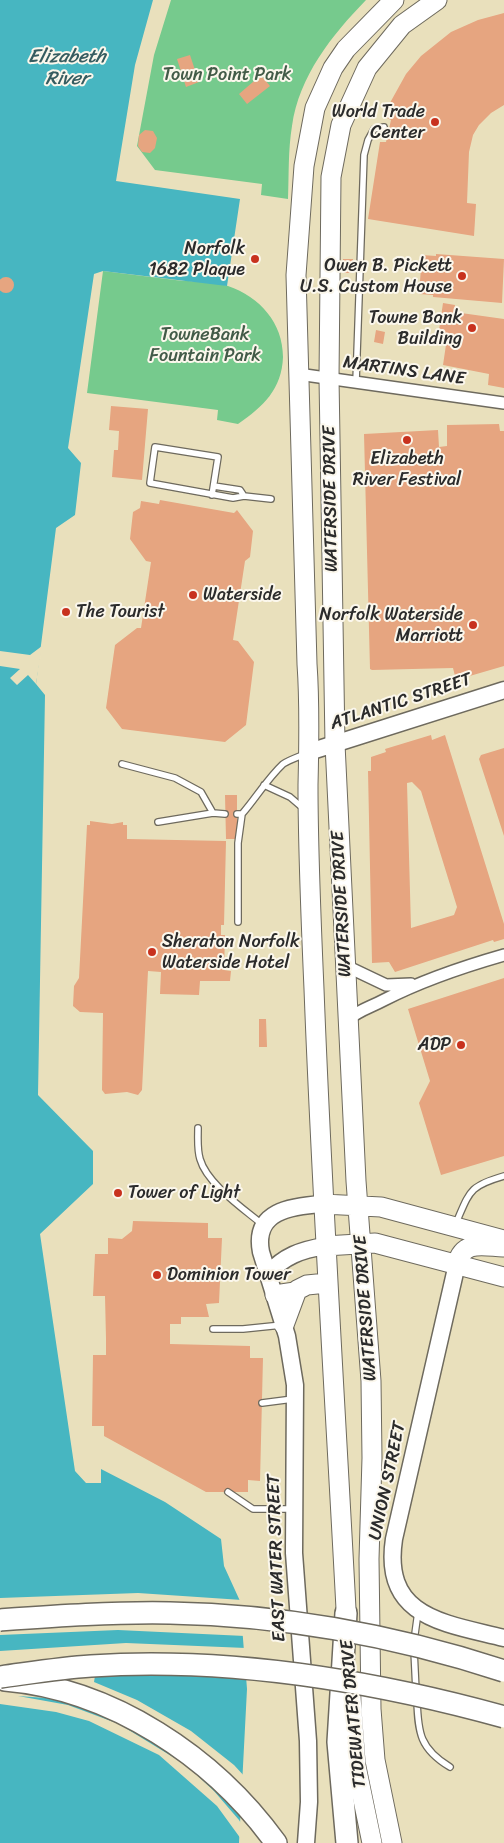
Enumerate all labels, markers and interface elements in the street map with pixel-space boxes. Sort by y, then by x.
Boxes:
water label: Elizabeth River [28,46,106,90]
park label: Town Point Park [163,64,291,86]
place label: World Trade Center [332,101,425,144]
marker: World Trade Center [429,116,441,128]
place label: Norfolk 1682 Plaque [149,238,245,280]
marker: Norfolk 1682 Plaque [249,253,261,265]
place label: Owen B. Pickett U.S. Custom House [300,255,452,298]
marker: Owen B. Pickett U.S. Custom House [456,270,468,282]
place label: Towne Bank Building [369,307,462,350]
marker: Towne Bank Building [466,322,478,334]
park label: TowneBank Fountain Park [149,324,261,366]
street label: MARTINS LANE [342,352,466,390]
street label: WATERSIDE DRIVE [319,426,343,572]
marker: Elizabeth River Festival [401,434,413,446]
place label: Elizabeth River Festival [353,448,461,490]
place label: Waterside [203,584,281,606]
marker: Waterside [187,589,199,601]
place label: The Tourist [76,601,164,623]
place label: Norfolk Waterside Marriott [319,604,463,646]
marker: The Tourist [60,606,72,618]
marker: Norfolk Waterside Marriott [467,619,479,631]
street label: ATLANTIC STREET [328,669,474,735]
street label: WATERSIDE DRIVE [327,830,357,978]
place label: Sheraton Norfolk Waterside Hotel [162,931,300,974]
marker: Sheraton Norfolk Waterside Hotel [146,946,158,958]
place label: ADP [418,1034,451,1056]
marker: ADP [455,1039,467,1051]
place label: Tower of Light [128,1182,240,1204]
marker: Tower of Light [112,1187,124,1199]
street label: WATERSIDE DRIVE [350,1234,382,1382]
place label: Dominion Tower [167,1264,291,1286]
marker: Dominion Tower [151,1269,163,1281]
street label: UNION STREET [365,1420,411,1542]
street label: EAST WATER STREET [263,1474,291,1642]
street label: TIDEWATER DRIVE [337,1639,371,1789]

